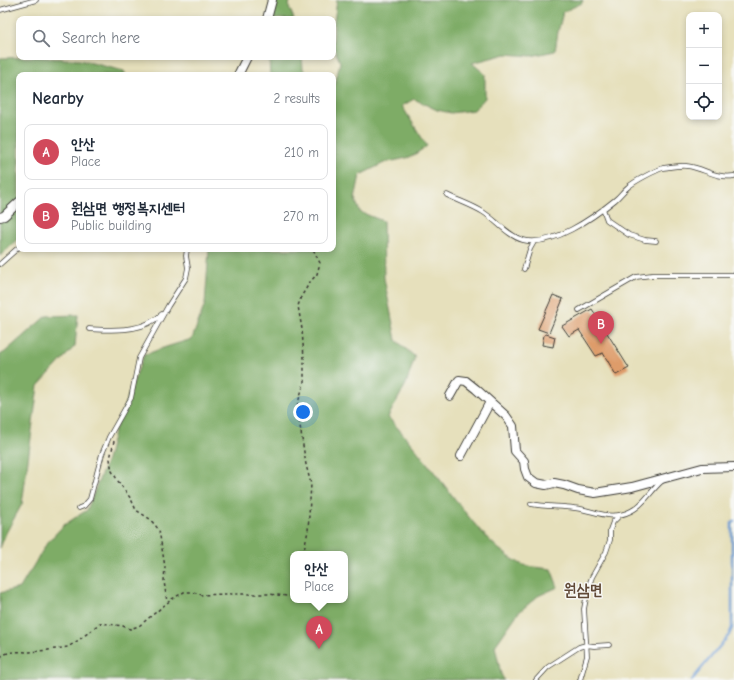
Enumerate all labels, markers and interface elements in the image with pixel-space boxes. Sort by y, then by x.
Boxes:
map controls [686,12,722,120]
button: + [686,12,722,48]
search box [16,16,336,60]
icon: search [30,27,52,49]
text: Search here [62,29,140,47]
button: − [686,48,722,84]
button: locate [686,84,722,120]
text: Nearby [32,89,83,108]
text: 2 results [273,91,320,106]
text: 안산 [71,135,95,153]
text: A [42,145,50,160]
text: 210 m [284,145,319,160]
text: Place [71,154,101,169]
text: 원삼면 행정복지센터 [71,199,185,217]
text: B [42,209,50,224]
text: 270 m [283,209,319,224]
text: Public building [71,218,152,233]
pin: B [588,311,614,344]
your location [293,402,313,422]
popup [290,551,348,603]
text: 안산 [304,560,328,578]
text: Place [304,579,334,594]
district label: 원삼면 [564,581,602,599]
pin: A [306,616,332,649]

